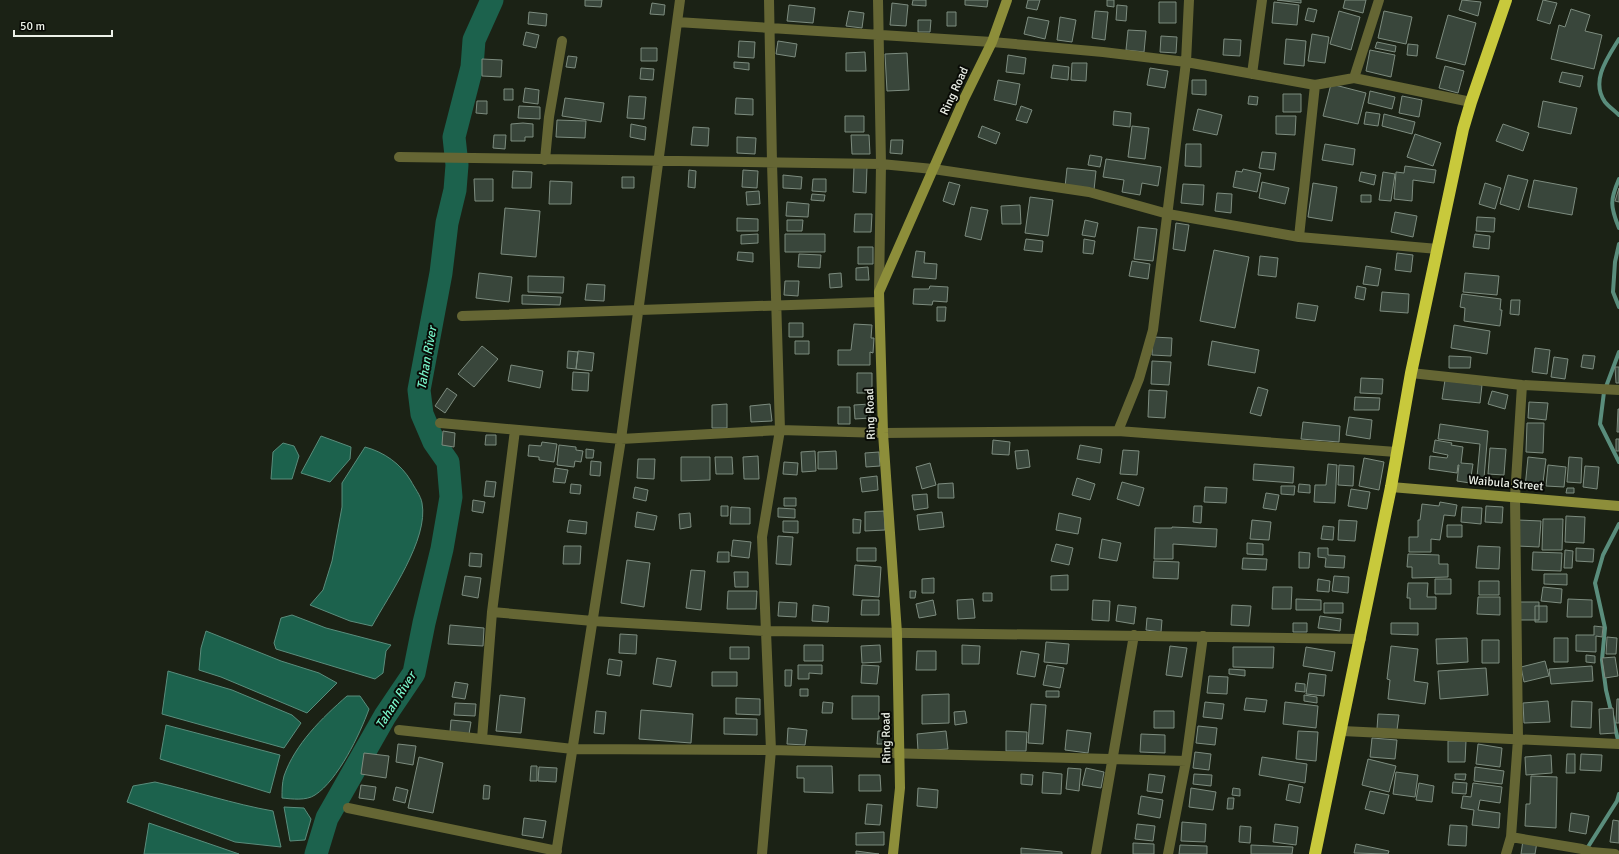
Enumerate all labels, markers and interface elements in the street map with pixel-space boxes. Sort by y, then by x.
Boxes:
scale bar [14,12,112,38]
text: 50 m [20,19,45,34]
street label: Ring Road [937,65,972,118]
water label: Tahan River [414,323,441,391]
street label: Ring Road [862,388,879,440]
street label: Waibula Street [1468,473,1544,494]
water label: Tahan River [372,667,421,732]
street label: Ring Road [879,712,894,764]

